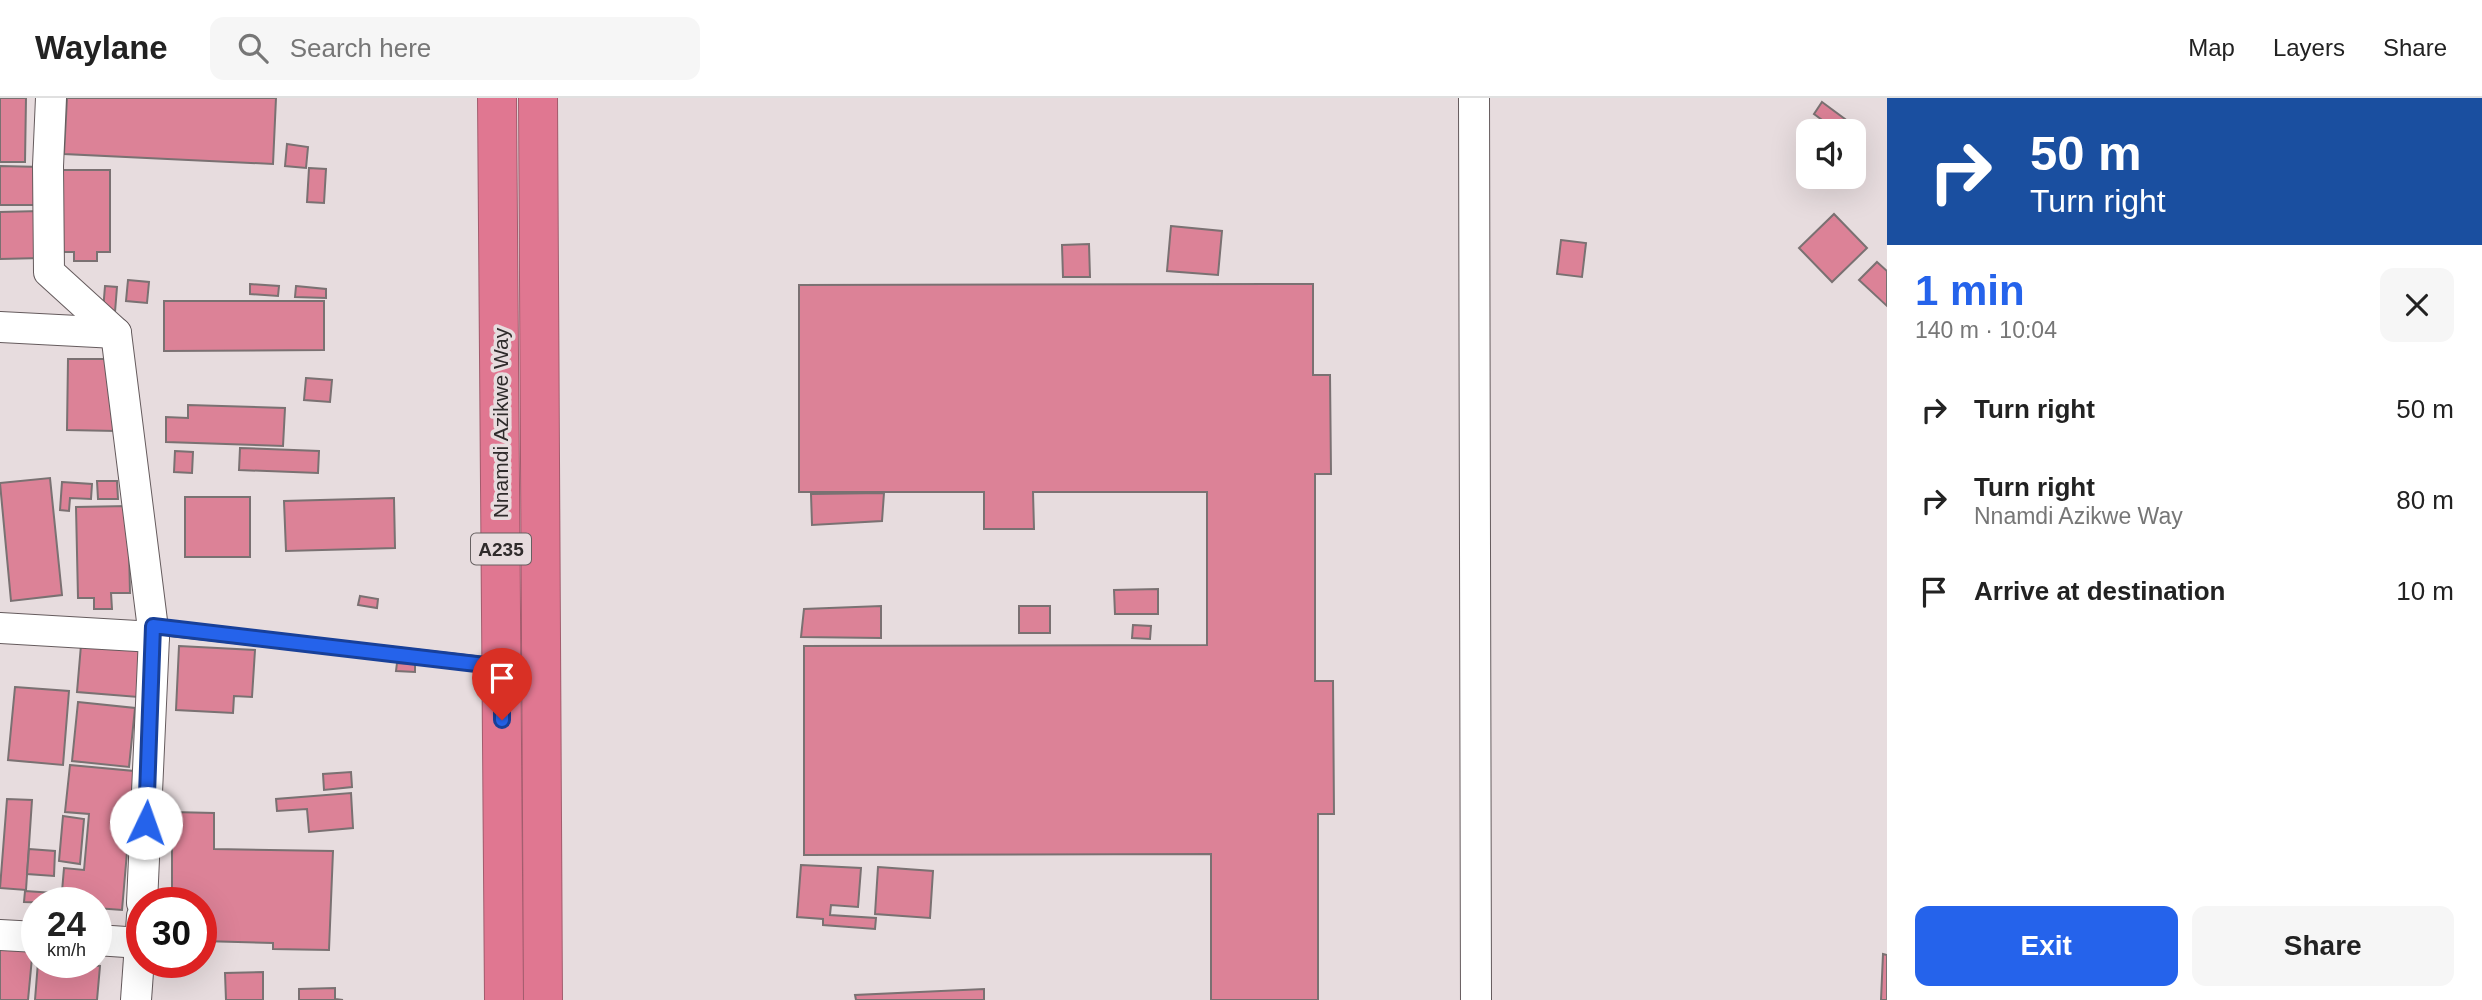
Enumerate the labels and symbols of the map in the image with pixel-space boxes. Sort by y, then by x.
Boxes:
street label: Nnamdi Azikwe Way [489,327,512,518]
road number: A235 [471,534,531,564]
pin [472,648,532,720]
position arrow [109,786,183,860]
speed limit sign: 30 [126,887,217,978]

